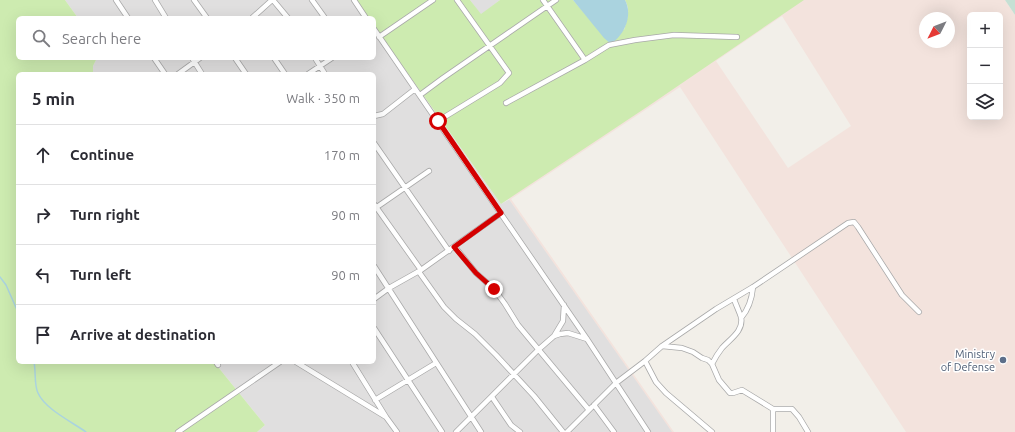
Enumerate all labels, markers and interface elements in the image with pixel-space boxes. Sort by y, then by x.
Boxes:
north arrow [919,12,955,48]
map controls [967,12,1003,120]
button: + [967,12,1003,48]
search box [16,16,376,60]
icon: search [30,27,52,49]
text: Search here [62,30,141,47]
button: − [967,48,1003,84]
button: layers [967,84,1003,120]
text: 5 min [32,89,75,108]
text: Walk · 350 m [286,91,360,105]
route start [429,112,447,130]
icon: ahead [32,144,54,166]
text: Continue [70,146,134,163]
text: 170 m [324,148,360,162]
icon: right [32,204,54,226]
text: Turn right [70,206,140,223]
text: 90 m [331,208,360,222]
icon: left [32,264,54,286]
text: Turn left [70,266,131,283]
text: 90 m [331,268,360,282]
route end [485,280,503,298]
icon: arrive [32,324,54,346]
text: Arrive at destination [70,326,216,343]
place label: Ministry of Defense [941,348,996,373]
marker: Ministry of Defense [998,355,1008,365]

